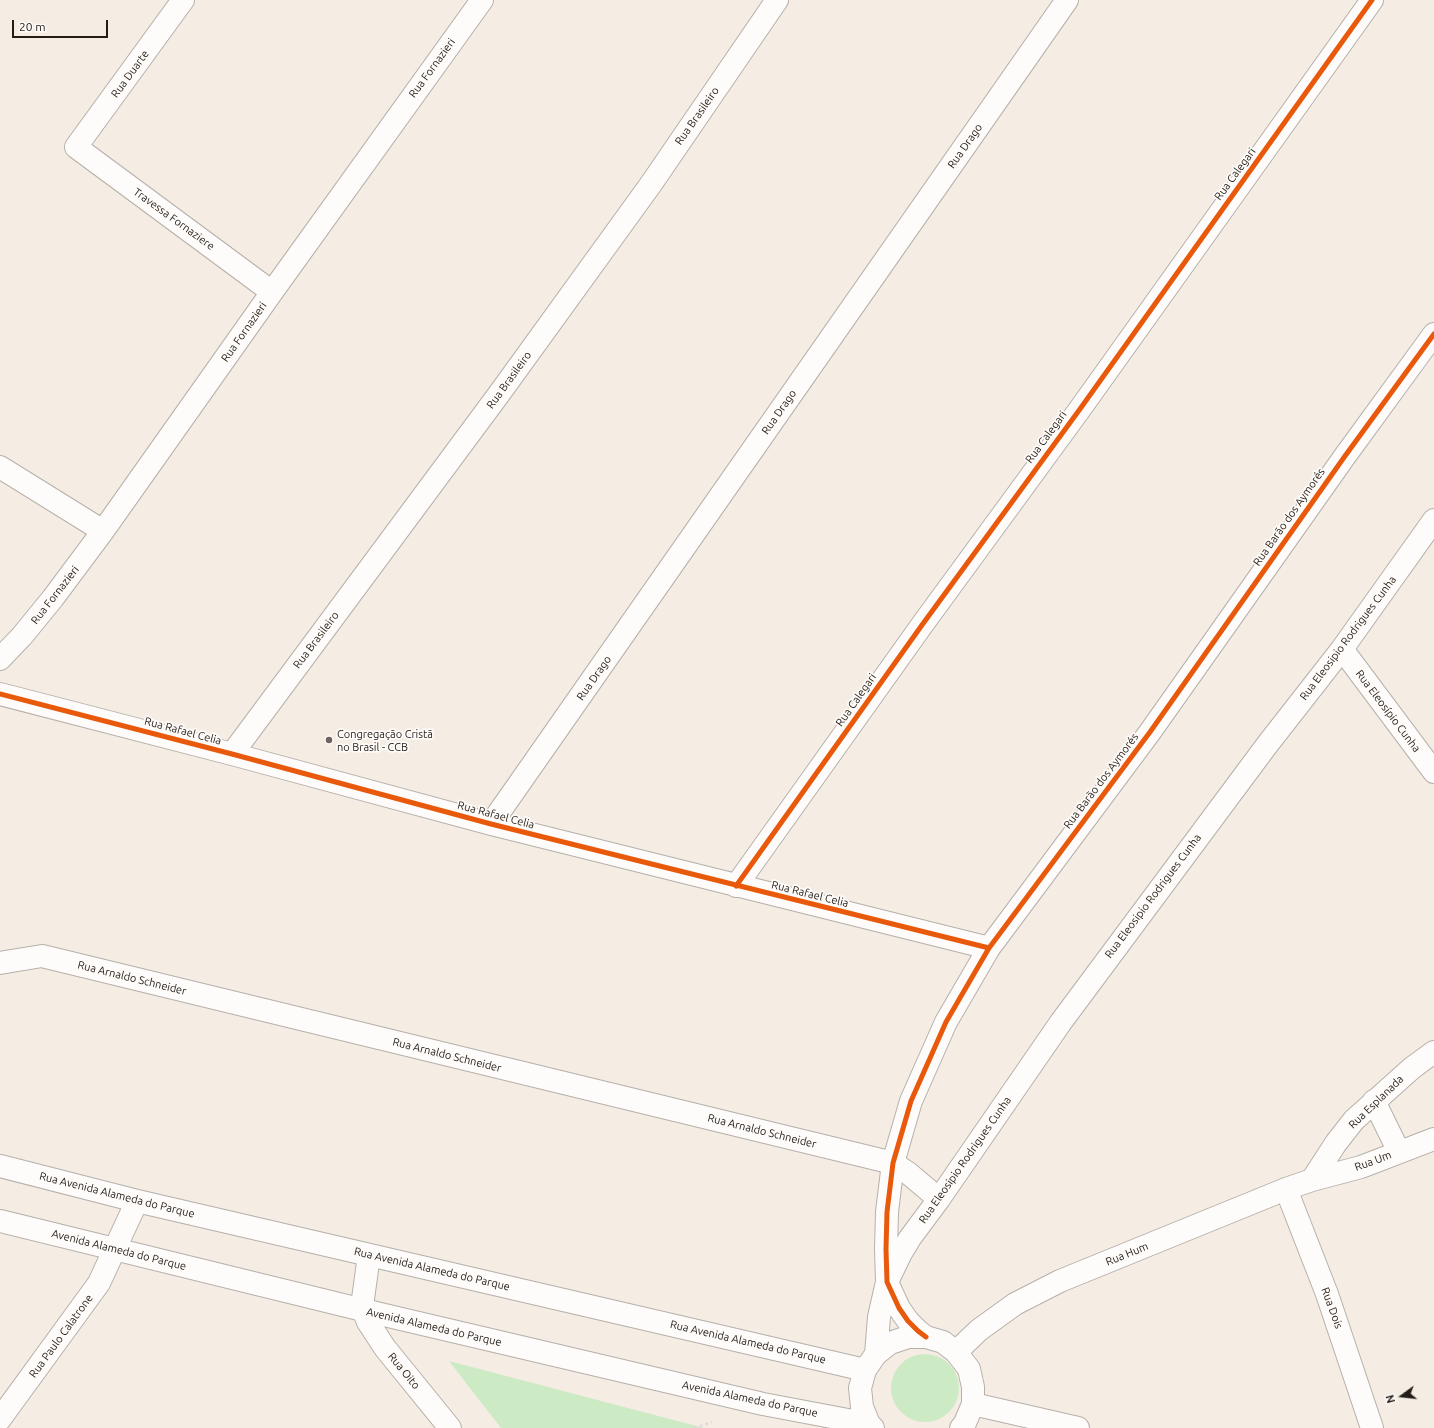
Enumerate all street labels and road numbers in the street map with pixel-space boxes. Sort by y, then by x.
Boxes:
street label: Rua Fornazieri [406,36,458,100]
street label: Rua Duarte [108,48,152,100]
street label: Rua Brasileiro [672,84,722,148]
street label: Rua Drago [945,121,985,171]
street label: Rua Calegari [1212,145,1258,203]
street label: Travessa Fornaziere [131,185,217,253]
street label: Rua Fornazieri [218,299,270,365]
street label: Rua Brasileiro [484,349,534,411]
street label: Rua Drago [759,387,799,437]
street label: Rua Calegari [1023,408,1069,466]
street label: Rua Barão dos Aymorés [1250,466,1328,568]
street label: Rua Fornazieri [28,563,82,627]
street label: Rua Eleosipio Rodrigues Cunha [1297,573,1399,703]
street label: Rua Brasileiro [290,609,342,671]
street label: Rua Drago [574,653,614,703]
street label: Rua Eleosípio Cunha [1353,667,1423,755]
street label: Rua Calegari [833,671,879,729]
street label: Rua Rafael Celia [143,714,223,748]
street label: Rua Barão dos Aymorés [1061,731,1141,831]
street label: Rua Rafael Celia [456,798,536,832]
street label: Rua Eleosipio Rodrigues Cunha [1102,831,1204,961]
street label: Rua Rafael Celia [770,878,850,910]
street label: Rua Arnaldo Schneider [76,958,188,998]
street label: Rua Arnaldo Schneider [391,1035,503,1075]
street label: Rua Esplanada [1346,1072,1406,1132]
street label: Rua Eleosipio Rodrigues Cunha [916,1094,1014,1226]
street label: Rua Arnaldo Schneider [706,1111,818,1151]
street label: Rua Um [1353,1148,1393,1174]
street label: Rua Avenida Alameda do Parque [38,1169,196,1221]
street label: Avenida Alameda do Parque [50,1227,188,1273]
street label: Rua Hum [1104,1239,1150,1269]
street label: Rua Avenida Alameda do Parque [353,1245,511,1293]
street label: Rua Dois [1318,1286,1346,1330]
street label: Rua Paulo Calatrone [26,1292,96,1380]
street label: Avenida Alameda do Parque [365,1305,503,1349]
street label: Rua Avenida Alameda do Parque [669,1318,827,1366]
street label: Rua Oito [385,1350,423,1392]
street label: Avenida Alameda do Parque [681,1378,819,1420]

